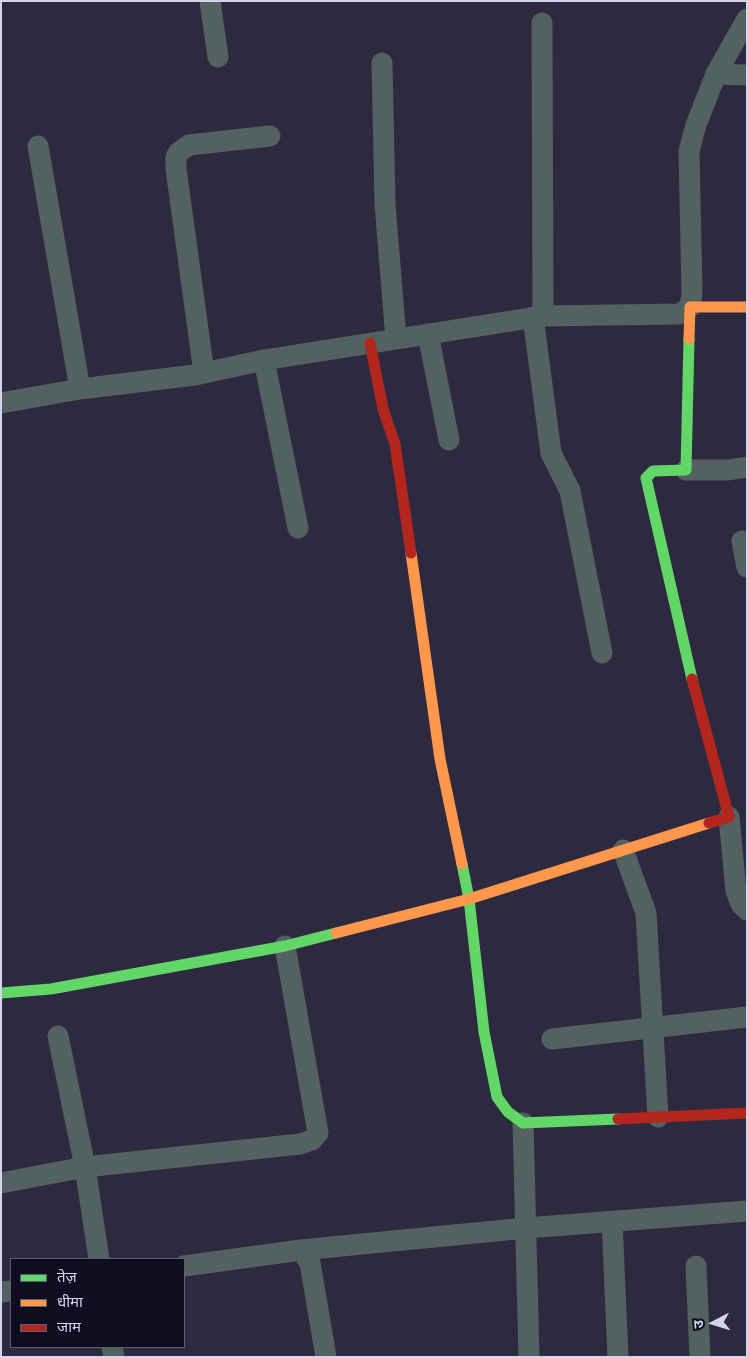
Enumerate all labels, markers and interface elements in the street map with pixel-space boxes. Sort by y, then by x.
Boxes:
legend [10,1258,185,1348]
text: तेज़ [57,1267,77,1286]
text: धीमा [57,1292,83,1311]
north arrow [688,1298,738,1348]
text: जाम [57,1317,81,1336]
text: उ [689,1319,707,1329]

